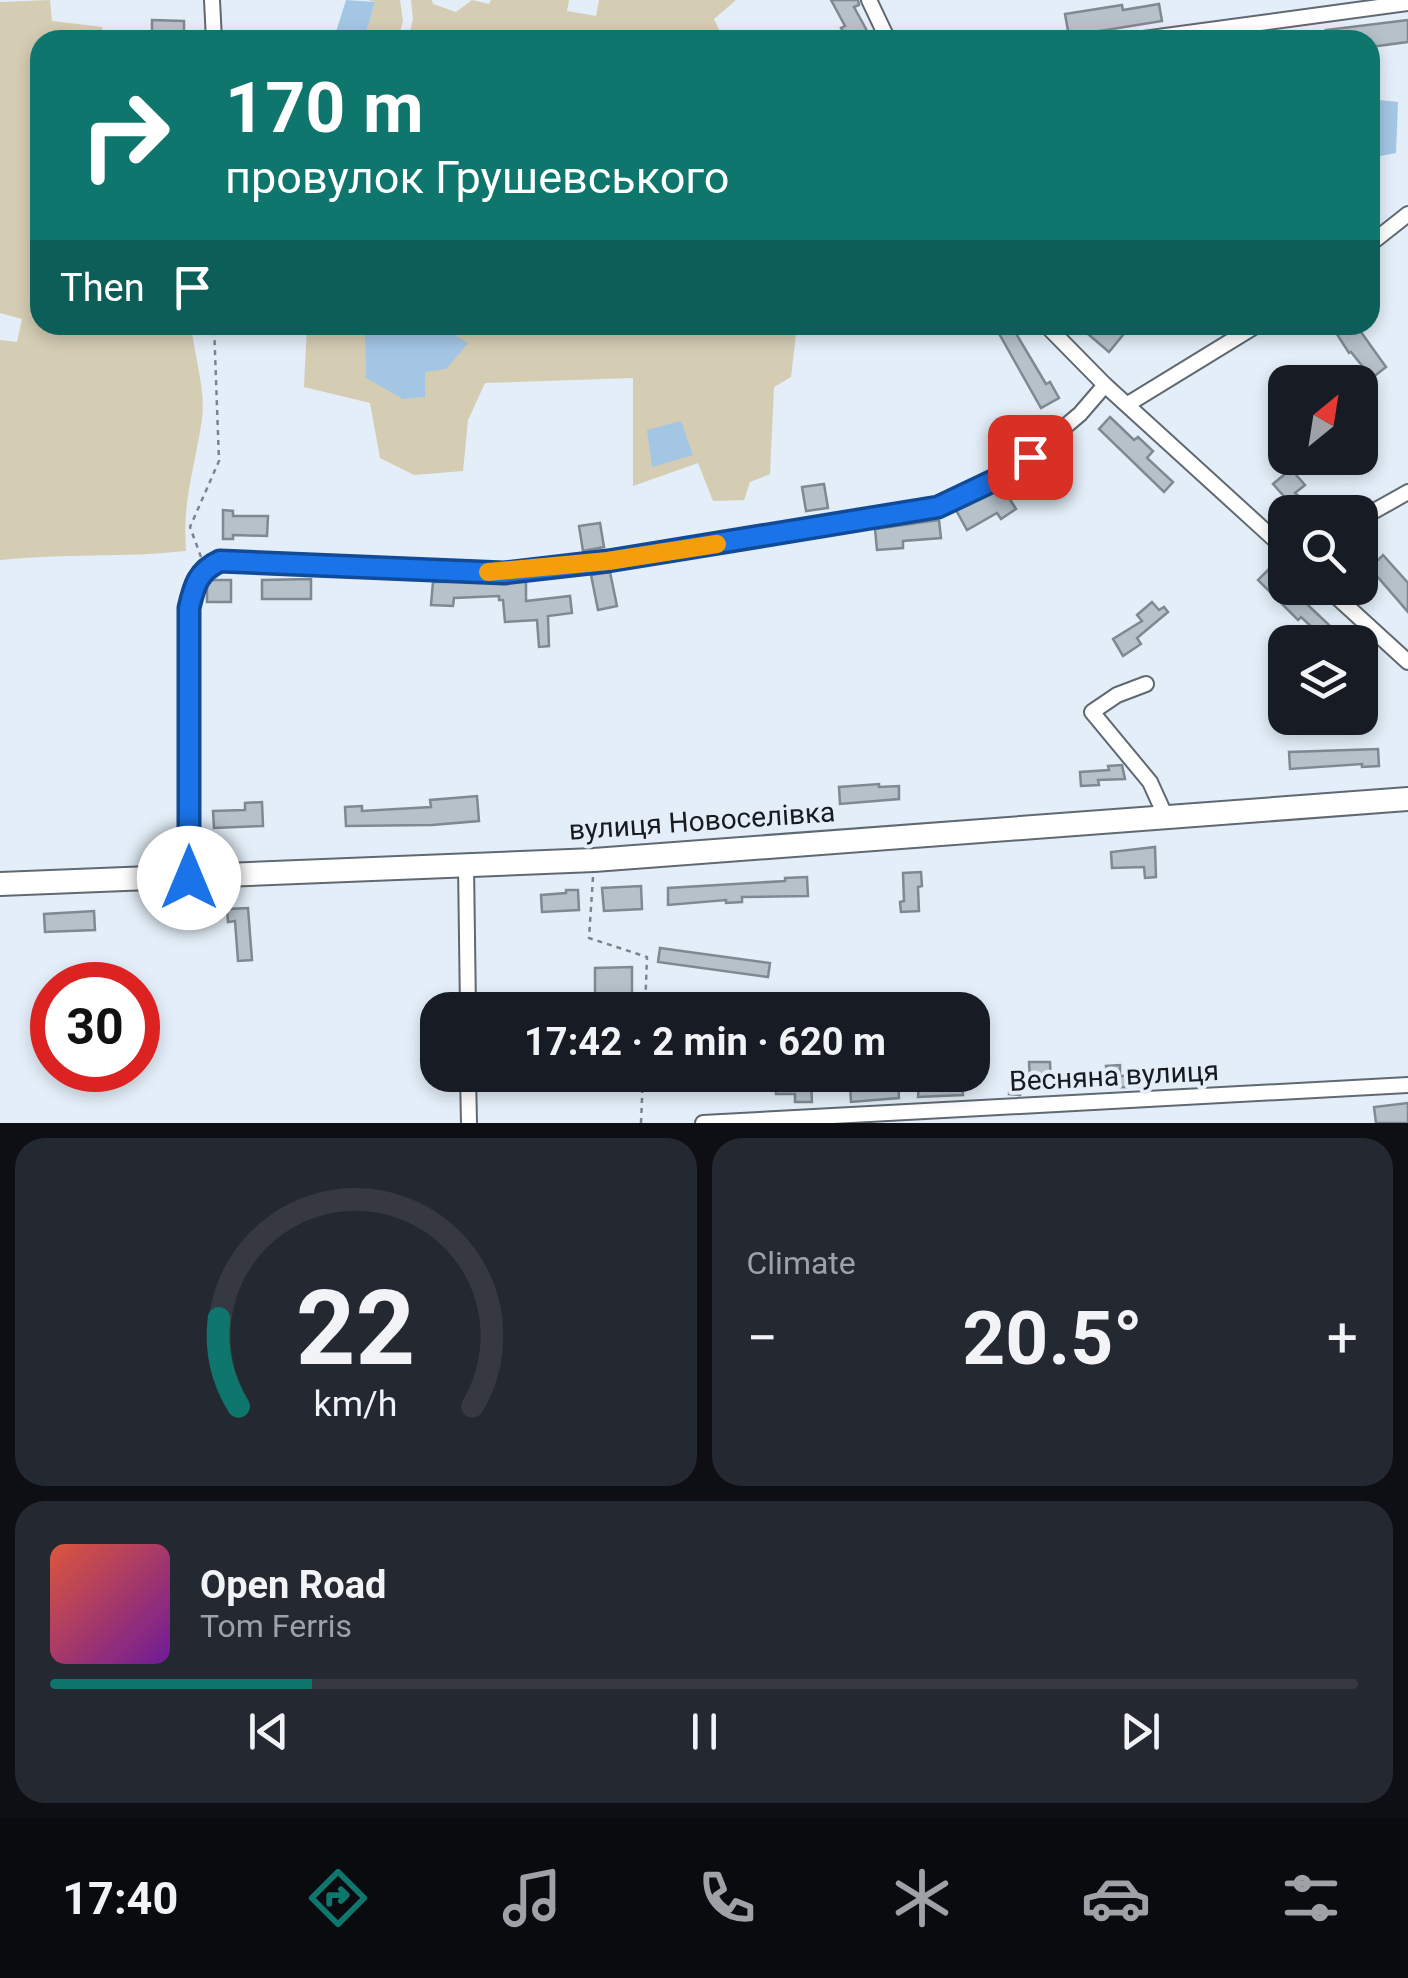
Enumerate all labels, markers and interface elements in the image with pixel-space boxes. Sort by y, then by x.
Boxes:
text: 170 m [225,67,424,149]
icon: right [60,70,190,200]
text: провулок Грушевського [225,151,729,204]
icon: arrive [165,260,220,315]
text: Then [60,266,145,310]
north arrow [1268,365,1378,475]
map controls [1268,365,1378,735]
pin [988,415,1073,500]
icon: arrive [1003,430,1058,485]
button: search [1268,495,1378,605]
button: layers [1268,625,1378,735]
street label: вулиця Новоселівка [568,795,836,847]
position arrow [137,826,241,930]
speed limit sign: 30 [30,962,160,1092]
text: 17:42 · 2 min · 620 m [524,1020,886,1064]
street label: Весняна вулиця [1008,1054,1220,1098]
text: Climate [747,1244,856,1282]
text: 22 [296,1268,415,1389]
text: 20.5° [962,1294,1142,1382]
text: − [747,1306,778,1370]
text: + [1327,1306,1358,1370]
text: km/h [314,1383,398,1425]
text: Open Road [200,1563,386,1607]
text: Tom Ferris [200,1607,352,1645]
icon: previous [241,1704,296,1759]
icon: pause [677,1704,732,1759]
icon: next [1113,1704,1168,1759]
icon: directions [303,1863,373,1933]
icon: music [497,1863,567,1933]
icon: phone [692,1863,762,1933]
icon: climate [887,1863,957,1933]
icon: car [1081,1863,1151,1933]
icon: filters [1276,1863,1346,1933]
text: 17:40 [62,1872,178,1925]

